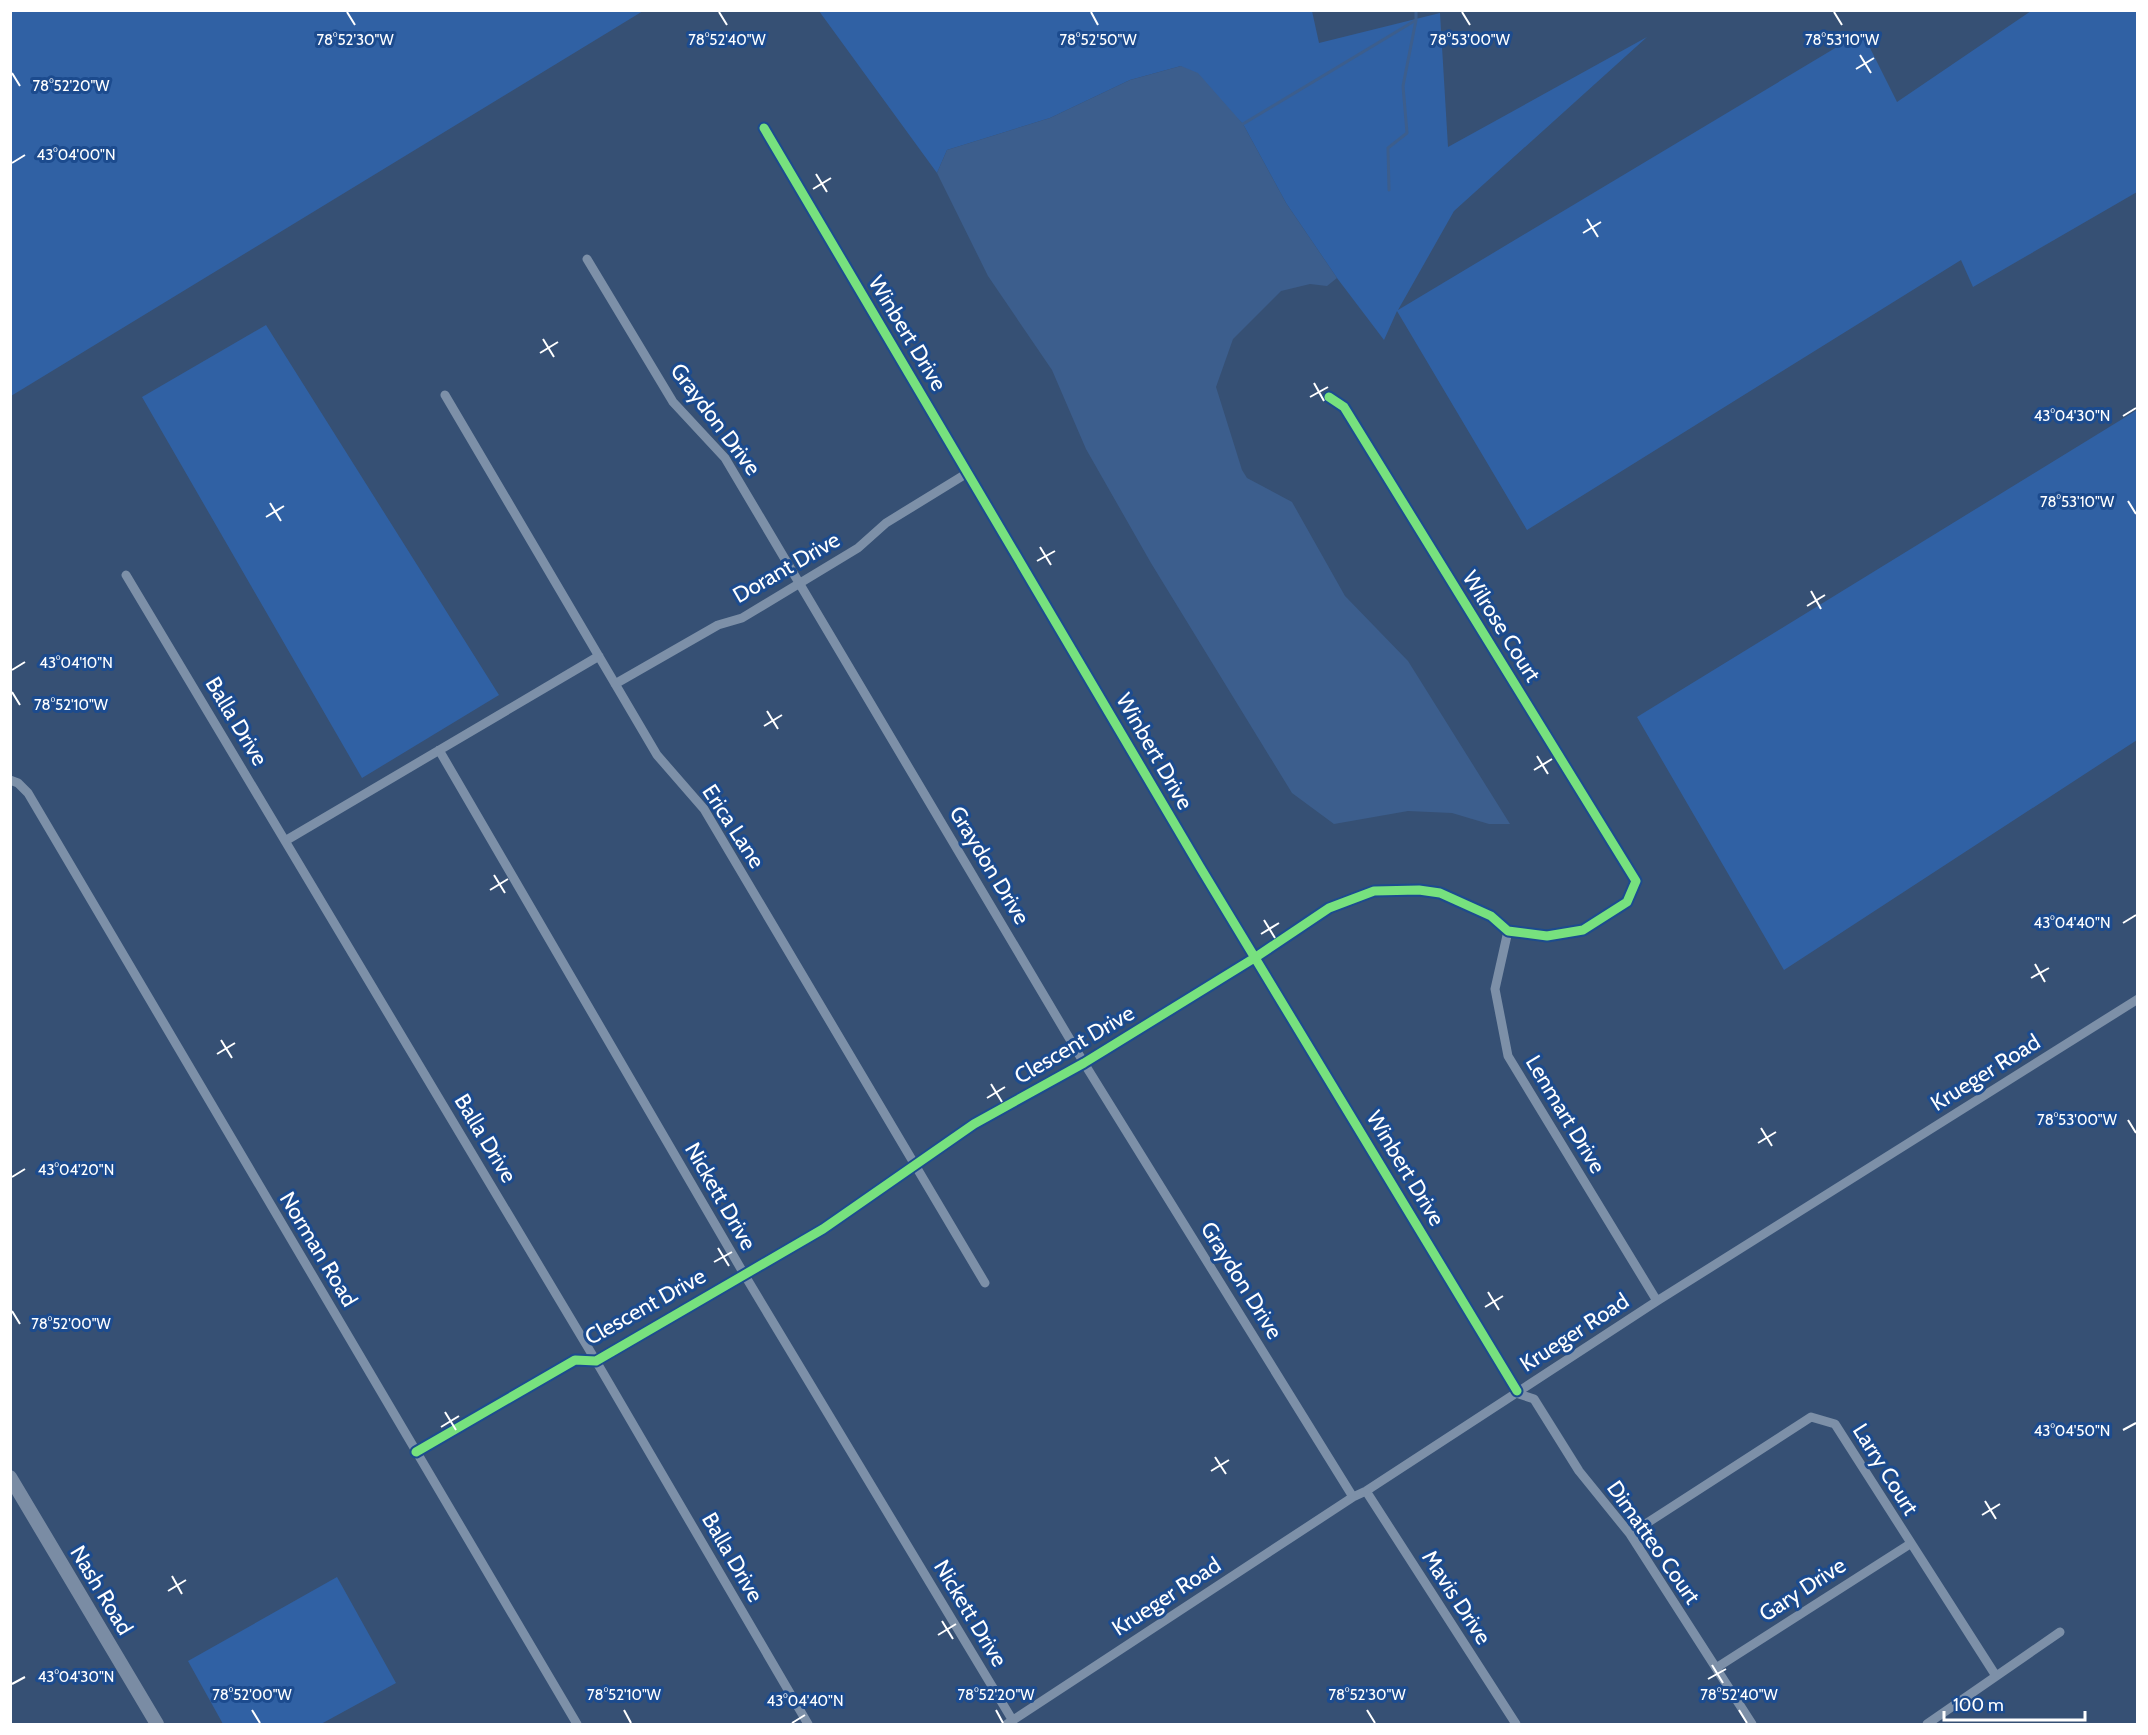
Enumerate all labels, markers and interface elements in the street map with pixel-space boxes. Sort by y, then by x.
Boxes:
text: 78°52'30"W [316,31,394,49]
text: 78°52'40"W [688,31,767,49]
text: 78°52'50"W [1059,31,1137,49]
text: 78°53'00"W [1430,31,1511,49]
text: 78°53'10"W [1805,31,1880,49]
text: 78°52'20"W [33,77,110,95]
text: 43°04'00"N [36,146,116,164]
street label: Winbert Drive [863,271,953,396]
street label: Graydon Drive [665,358,767,481]
text: 43°04'30"N [2034,407,2110,425]
text: 78°53'10"W [2040,493,2115,511]
street label: Dorant Drive [728,526,845,609]
street label: Wilrose Court [1457,566,1547,687]
text: 43°04'10"N [39,654,113,672]
street label: Balla Drive [200,672,274,771]
street label: Winbert Drive [1110,688,1199,814]
text: 78°52'10"W [34,696,109,714]
street label: Erica Lane [697,779,771,873]
street label: Graydon Drive [944,801,1035,929]
text: 43°04'40"N [2034,914,2110,932]
street label: Clescent Drive [1010,999,1139,1090]
street label: Krueger Road [1926,1028,2045,1117]
street label: Lenmart Drive [1520,1050,1611,1178]
street label: Balla Drive [449,1089,523,1188]
street label: Winbert Drive [1361,1106,1451,1231]
text: 78°53'00"W [2037,1111,2118,1129]
street label: Nickett Drive [679,1138,762,1255]
text: 43°04'20"N [38,1161,114,1179]
street label: Norman Road [274,1187,363,1312]
street label: Graydon Drive [1195,1217,1288,1344]
street label: Clescent Drive [580,1262,710,1351]
street label: Krueger Road [1515,1287,1634,1378]
text: 78°52'00"W [31,1315,112,1333]
street label: Larry Court [1847,1419,1925,1520]
text: 43°04'50"N [2034,1422,2110,1440]
street label: Dimatteo Court [1601,1475,1706,1610]
street label: Balla Drive [696,1508,769,1607]
street label: Nash Road [64,1541,139,1640]
street label: Mavis Drive [1416,1545,1497,1649]
street label: Krueger Road [1107,1551,1226,1642]
street label: Gary Drive [1754,1551,1851,1627]
street label: Nickett Drive [928,1555,1013,1672]
text: 43°04'30"N [38,1668,114,1686]
scale bar [1944,1684,2085,1722]
text: 78°52'00"W [212,1686,293,1704]
text: 78°52'10"W [587,1686,662,1704]
text: 78°52'20"W [958,1686,1035,1704]
text: 78°52'30"W [1328,1686,1406,1704]
text: 78°52'40"W [1700,1686,1779,1704]
text: 43°04'40"N [767,1692,843,1710]
text: 100 m [1953,1694,2004,1716]

